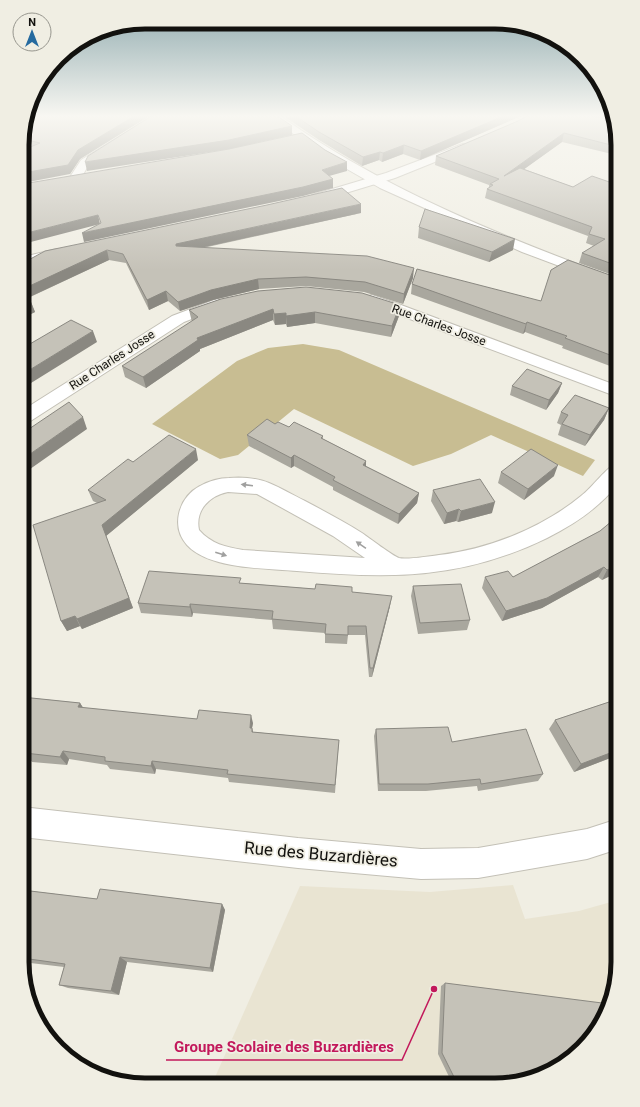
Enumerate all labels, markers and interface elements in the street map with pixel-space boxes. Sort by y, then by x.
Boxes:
north arrow [12,12,52,52]
text: N [28,16,36,29]
street label: Rue Charles Josse [390,301,488,349]
street label: Rue Charles Josse [67,327,157,393]
one-way arrow [241,482,253,488]
one-way arrow [356,541,366,549]
one-way arrow [215,551,227,557]
street label: Rue des Buzardières [243,837,399,871]
callout: Groupe Scolaire des Buzardières [166,1033,402,1060]
text: Groupe Scolaire des Buzardières [174,1038,394,1056]

